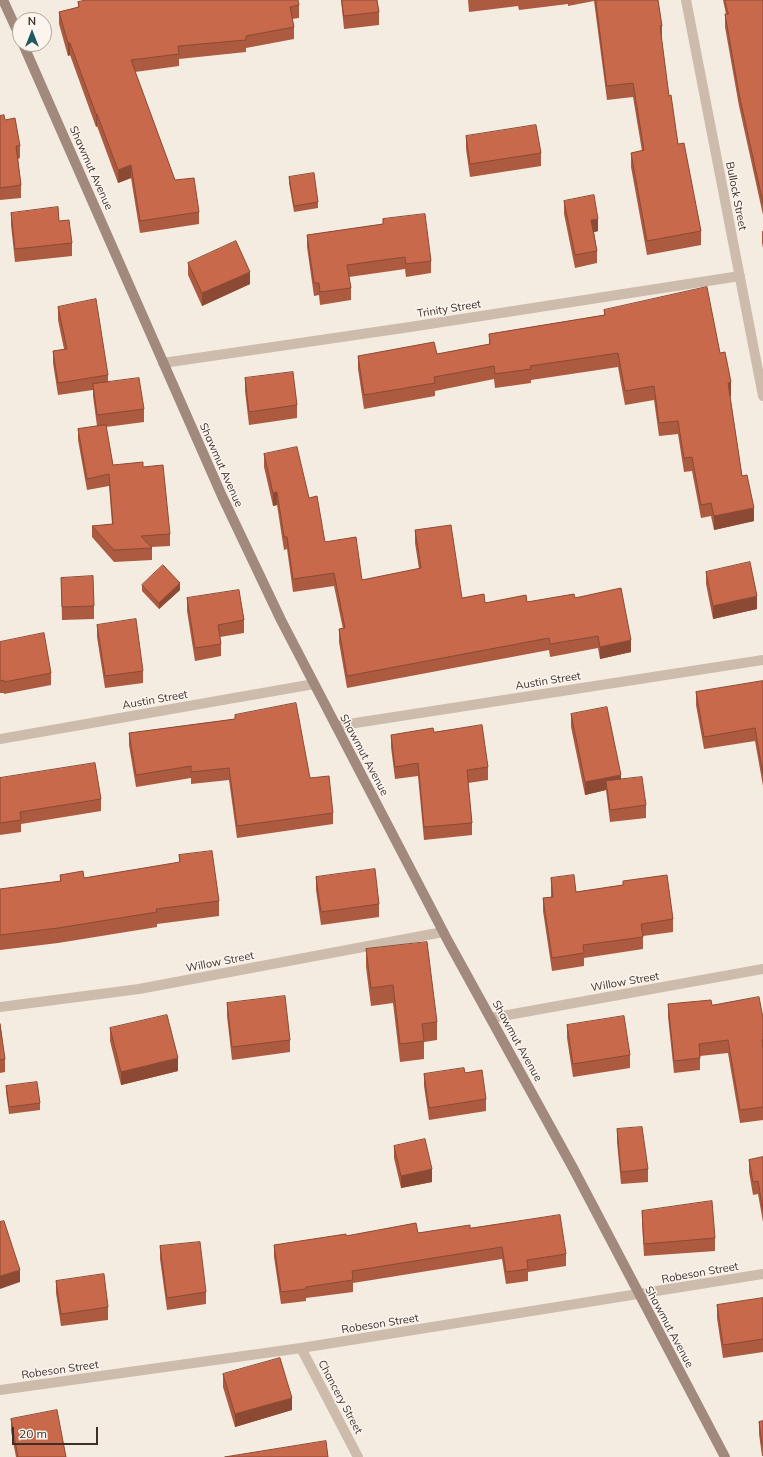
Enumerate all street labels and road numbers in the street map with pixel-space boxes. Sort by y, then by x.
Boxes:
street label: Shawmut Avenue [67,124,115,212]
street label: Bullock Street [723,161,749,231]
street label: Trinity Street [416,297,482,321]
street label: Shawmut Avenue [197,421,245,509]
street label: Austin Street [514,669,582,693]
street label: Austin Street [121,688,189,712]
street label: Shawmut Avenue [337,712,391,798]
street label: Willow Street [185,949,255,975]
street label: Willow Street [590,969,660,995]
street label: Shawmut Avenue [489,998,545,1084]
street label: Robeson Street [661,1260,739,1286]
street label: Shawmut Avenue [642,1284,696,1370]
street label: Robeson Street [341,1311,419,1337]
street label: Robeson Street [21,1358,99,1382]
street label: Chancery Street [315,1358,365,1436]

